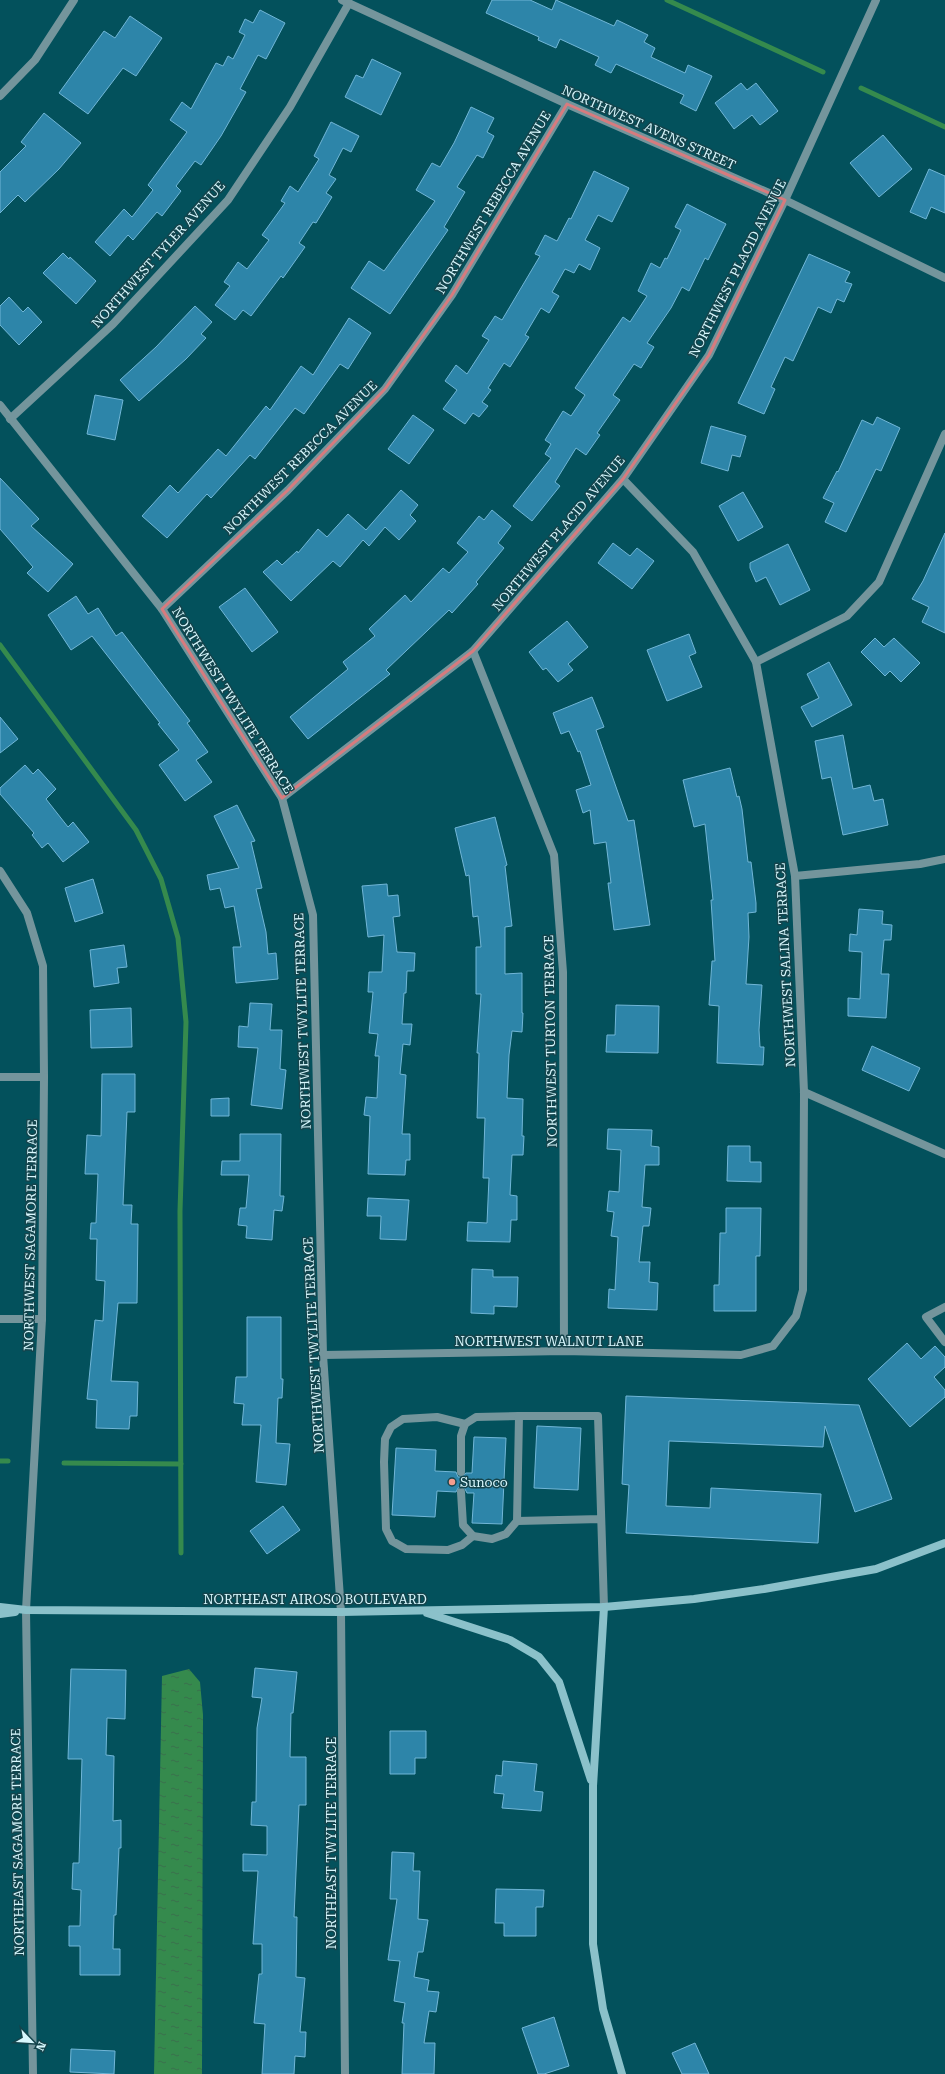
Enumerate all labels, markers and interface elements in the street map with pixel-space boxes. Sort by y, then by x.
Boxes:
street label: NORTHWEST AVENS STREET [559,82,738,173]
street label: NORTHWEST REBECCA AVENUE [433,108,554,296]
street label: NORTHWEST PLACID AVENUE [686,177,789,360]
street label: NORTHWEST TYLER AVENUE [89,178,228,331]
street label: NORTHWEST REBECCA AVENUE [221,378,380,537]
street label: NORTHWEST PLACID AVENUE [489,453,628,614]
street label: NORTHWEST TWYLITE TERRACE [169,604,296,796]
street label: NORTHWEST SALINA TERRACE [773,862,798,1068]
street label: NORTHWEST TWYLITE TERRACE [291,912,314,1129]
street label: NORTHWEST TURTON TERRACE [541,935,560,1147]
street label: NORTHWEST SAGAMORE TERRACE [21,1119,40,1351]
street label: NORTHWEST TWYLITE TERRACE [300,1236,327,1454]
street label: NORTHWEST WALNUT LANE [454,1334,644,1349]
place label: Sunoco [460,1475,508,1490]
marker: Sunoco [447,1477,457,1487]
street label: NORTHEAST AIROSO BOULEVARD [203,1592,427,1607]
street label: NORTHEAST SAGAMORE TERRACE [8,1728,27,1956]
street label: NORTHEAST TWYLITE TERRACE [324,1737,339,1949]
north arrow [12,2022,52,2062]
text: N [33,2039,48,2053]

